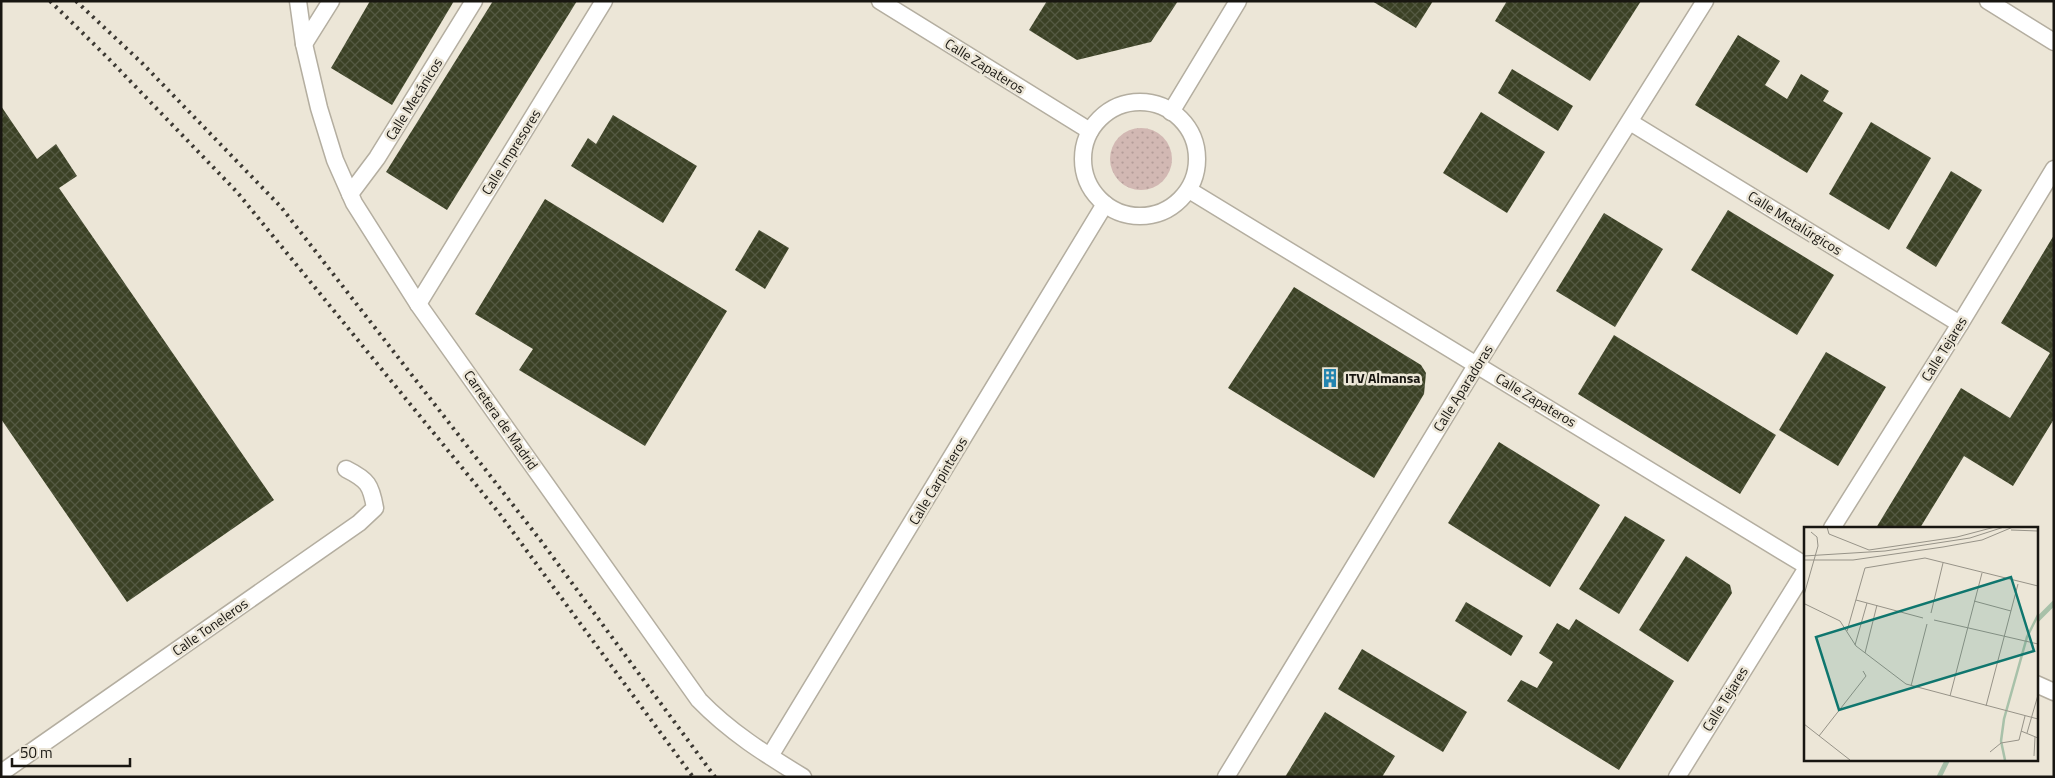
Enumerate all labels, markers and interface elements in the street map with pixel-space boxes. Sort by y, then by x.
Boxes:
street label: Calle Zapateros [941,33,1029,99]
street label: Calle Mecánicos [380,53,447,144]
street label: Calle Impresores [476,105,545,199]
street label: Calle Metalúrgicos [1744,185,1846,260]
street label: Calle Tejares [1915,312,1972,385]
street label: Calle Aparadoras [1427,340,1498,435]
street label: Carretera de Madrid [459,366,544,474]
building icon: ITV Almansa [1319,367,1341,389]
place label: ITV Almansa [1345,367,1421,388]
street label: Calle Zapateros [1492,367,1581,432]
street label: Calle Carpinteros [903,433,972,529]
inset map [1804,527,2038,760]
street label: Calle Toneleros [168,593,252,660]
street label: Calle Tejares [1696,662,1753,735]
scale bar [12,736,130,768]
text: 50 m [20,741,53,764]

